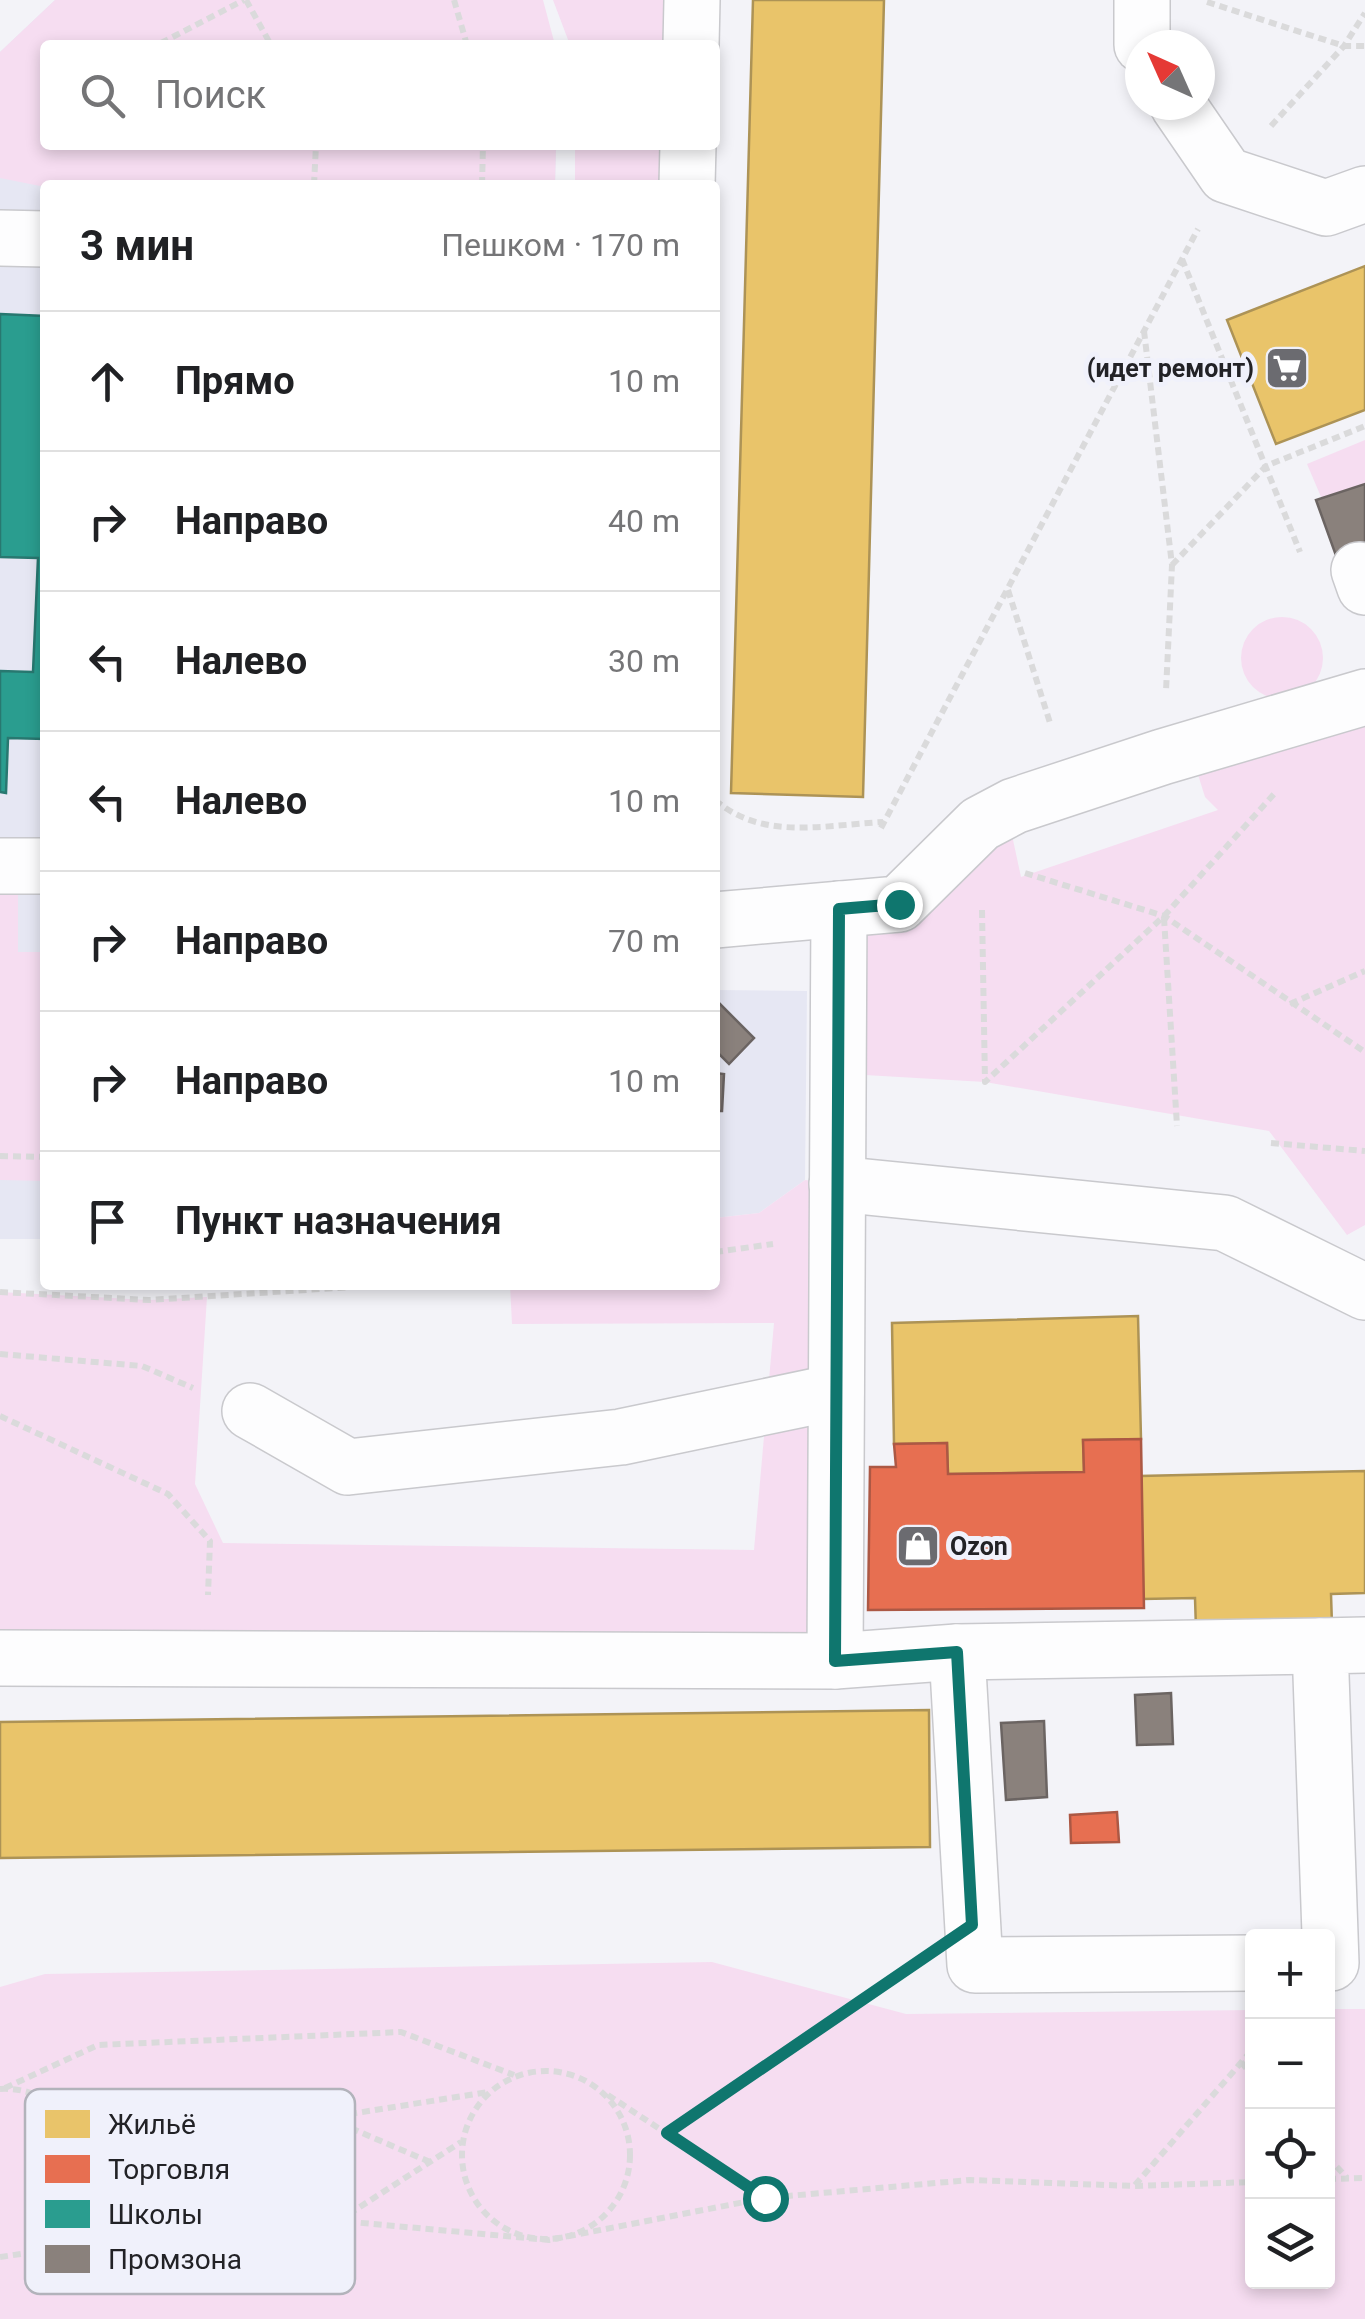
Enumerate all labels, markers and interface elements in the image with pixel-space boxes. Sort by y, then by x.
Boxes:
north arrow [1125,30,1215,120]
search box [40,40,720,150]
icon: search [75,68,130,123]
text: Поиск [155,73,266,117]
text: 3 мин [80,221,194,270]
text: Пешком · 170 m [441,226,680,264]
supermarket icon: (идет ремонт) [1264,345,1310,391]
icon: ahead [80,354,135,409]
place label: (идет ремонт) [1087,354,1254,383]
text: Прямо [175,359,295,403]
text: 10 m [608,362,680,400]
icon: right [80,494,135,549]
text: Направо [175,499,328,543]
text: 40 m [608,502,680,540]
icon: left [80,634,135,689]
text: Налево [175,639,307,683]
text: 30 m [608,642,680,680]
icon: left [80,774,135,829]
text: Налево [175,779,307,823]
text: 10 m [608,782,680,820]
route end [877,882,923,928]
icon: right [80,914,135,969]
text: Направо [175,919,328,963]
text: 70 m [608,922,680,960]
icon: right [80,1054,135,1109]
text: Направо [175,1059,328,1103]
text: 10 m [608,1062,680,1100]
icon: arrive [80,1194,135,1249]
text: Пункт назначения [175,1199,502,1243]
shop icon: Ozon [895,1523,941,1569]
place label: Ozon [950,1532,1008,1561]
map controls [1245,1929,1335,2289]
button: + [1245,1929,1335,2019]
button: − [1245,2019,1335,2109]
legend [25,2089,355,2294]
text: Жильё [108,2108,196,2141]
button: locate [1245,2109,1335,2199]
text: Торговля [108,2153,230,2186]
route start [743,2176,789,2222]
text: Школы [108,2198,203,2231]
button: layers [1245,2199,1335,2289]
text: Промзона [108,2243,242,2276]

